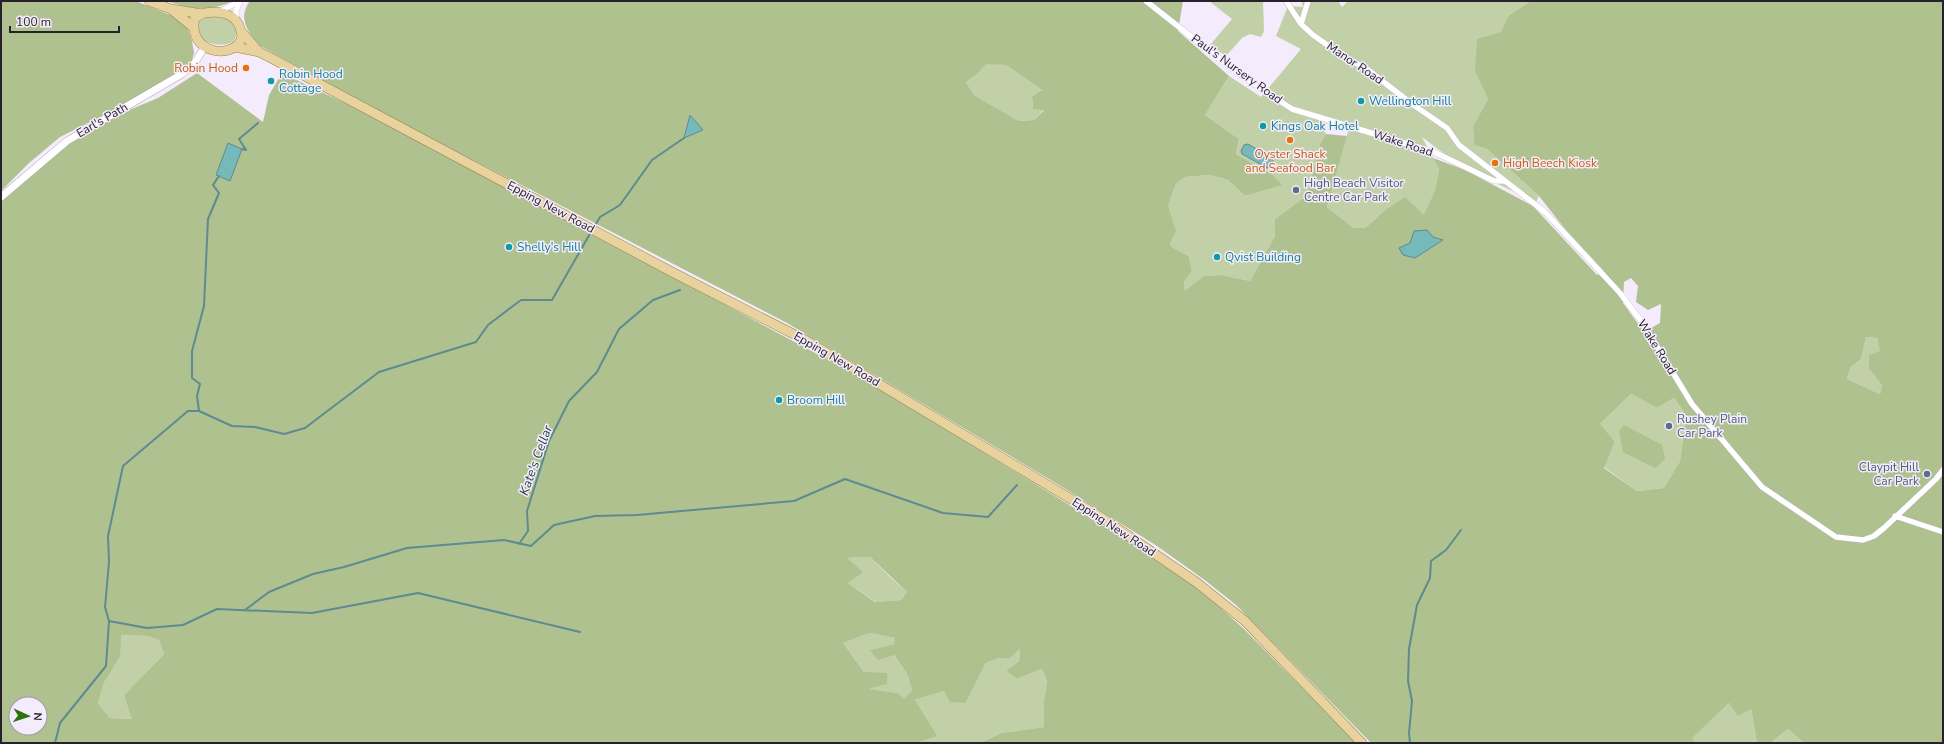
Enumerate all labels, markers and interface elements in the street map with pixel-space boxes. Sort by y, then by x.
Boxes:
scale bar [10,8,119,34]
text: 100 m [16,14,51,30]
street label: Paul's Nursery Road [1188,31,1286,107]
street label: Manor Road [1323,38,1387,88]
place label: Robin Hood [174,60,238,76]
marker: Robin Hood [241,63,251,73]
place label: Robin Hood Cottage [279,66,343,96]
marker: Robin Hood Cottage [266,76,276,86]
place label: Wellington Hill [1369,93,1452,109]
marker: Wellington Hill [1356,96,1366,106]
street label: Earl's Path [73,99,131,141]
place label: Kings Oak Hotel [1271,118,1359,134]
marker: Kings Oak Hotel [1258,121,1268,131]
street label: Wake Road [1371,126,1435,160]
marker: Oyster Shack and Seafood Bar [1285,135,1295,145]
place label: Oyster Shack and Seafood Bar [1245,146,1335,176]
place label: High Beech Kiosk [1503,155,1598,171]
marker: High Beech Kiosk [1490,158,1500,168]
place label: High Beach Visitor Centre Car Park [1304,175,1405,205]
street label: Epping New Road [504,177,598,237]
marker: High Beach Visitor Centre Car Park [1291,185,1301,195]
place label: Shelly's Hill [517,239,582,255]
marker: Shelly's Hill [504,242,514,252]
place label: Qvist Building [1225,249,1301,265]
marker: Qvist Building [1212,252,1222,262]
street label: Wake Road [1634,316,1680,378]
street label: Epping New Road [791,328,883,390]
place label: Broom Hill [787,392,845,408]
marker: Broom Hill [774,395,784,405]
place label: Rushey Plain Car Park [1677,411,1747,441]
marker: Rushey Plain Car Park [1664,421,1674,431]
water label: Kate's Cellar [515,422,557,498]
place label: Claypit Hill Car Park [1859,459,1920,489]
marker: Claypit Hill Car Park [1922,469,1932,479]
street label: Epping New Road [1069,494,1159,560]
north arrow [8,696,48,736]
text: N [30,712,45,721]

